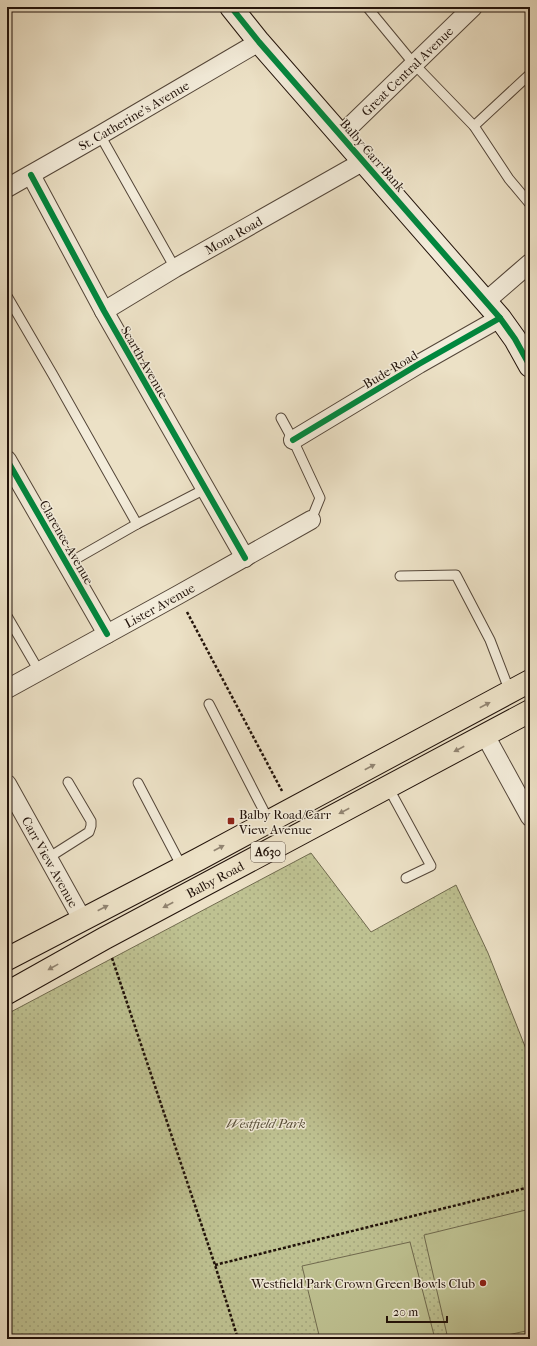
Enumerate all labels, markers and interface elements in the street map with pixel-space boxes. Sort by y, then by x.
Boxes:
street label: Great Central Avenue [358,23,457,119]
street label: St. Catherine's Avenue [76,77,192,154]
street label: Balby Carr Bank [337,116,408,195]
street label: Mona Road [202,213,266,258]
street label: Scarth Avenue [118,324,172,401]
street label: Bude Road [360,347,421,392]
street label: Clarence Avenue [36,498,97,587]
street label: Lister Avenue [122,580,198,631]
one-way arrow [479,702,491,709]
one-way arrow [453,746,464,753]
one-way arrow [364,764,376,770]
place label: Balby Road/Carr View Avenue [238,807,332,837]
one-way arrow [338,808,350,814]
street label: Carr View Avenue [19,814,81,911]
marker: Balby Road/Carr View Avenue [226,816,236,826]
road number: A630 [251,842,285,862]
one-way arrow [213,845,224,851]
street label: Balby Road [184,858,247,901]
one-way arrow [162,902,174,908]
one-way arrow [97,905,109,911]
one-way arrow [48,964,59,971]
park label: Westfield Park [226,1116,306,1131]
place label: Westfield Park Crown Green Bowls Club [250,1276,475,1291]
marker: Westfield Park Crown Green Bowls Club [478,1278,488,1288]
scale bar [387,1298,447,1324]
text: 20 m [393,1305,418,1319]

